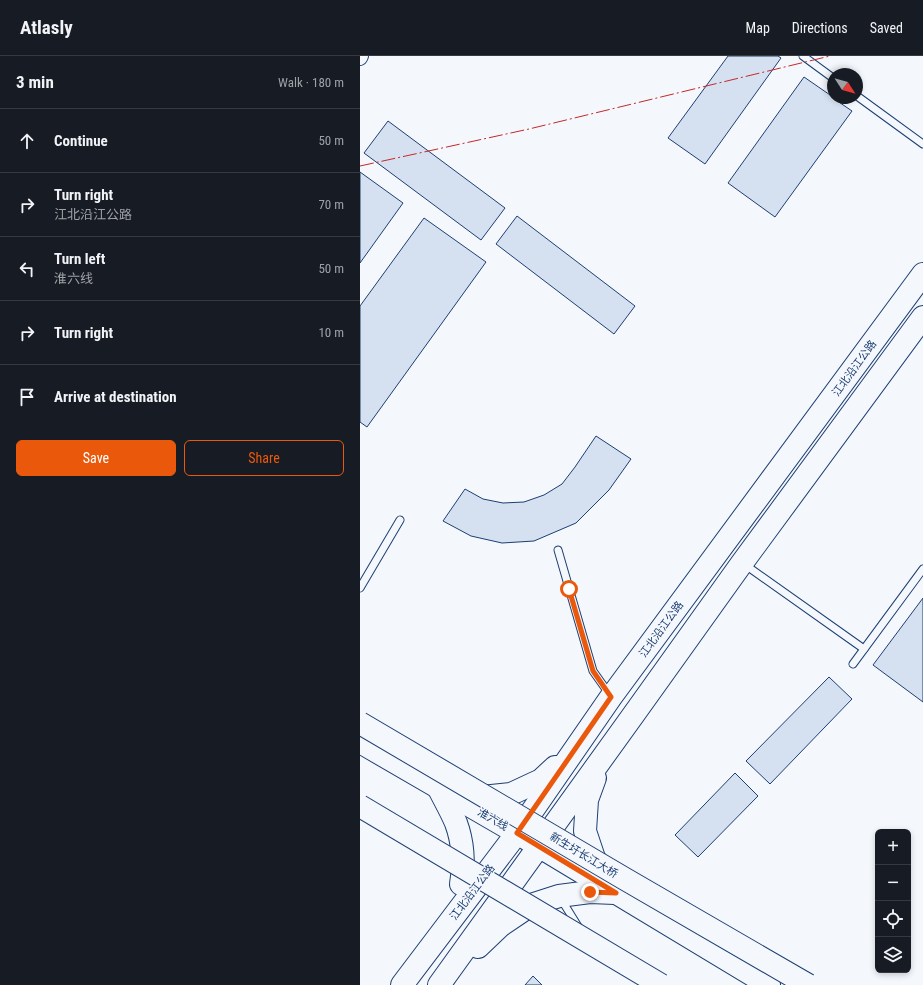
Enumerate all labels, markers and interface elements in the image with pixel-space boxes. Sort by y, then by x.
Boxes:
text: Atlasly [20,16,73,39]
text: Map [746,20,770,36]
text: Directions [792,20,848,36]
text: Saved [870,20,903,36]
north arrow [827,68,863,104]
text: 3 min [16,72,54,92]
text: Walk · 180 m [278,75,344,90]
icon: ahead [16,130,38,152]
text: Continue [54,132,108,150]
text: 50 m [318,133,344,148]
text: Turn right [54,186,113,204]
icon: right [16,194,38,216]
text: 70 m [318,197,344,212]
text: 江北沿江公路 [54,207,132,222]
text: Turn left [54,250,105,268]
icon: left [16,258,38,280]
text: 50 m [318,261,344,276]
text: 淮六线 [54,271,93,286]
icon: right [16,322,38,344]
text: Turn right [54,324,113,342]
text: 10 m [318,325,344,340]
street label: 江北沿江公路 [830,338,879,399]
icon: arrive [16,386,38,408]
text: Arrive at destination [54,388,177,406]
button: Save [16,440,176,476]
button: Share [184,440,344,476]
route start [560,580,578,598]
street label: 江北沿江公路 [637,599,686,660]
street label: 淮六线 [475,806,510,833]
map controls [875,829,911,973]
button: + [875,829,911,865]
street label: 新生圩长江大桥 [547,830,620,881]
street label: 江北沿江公路 [447,862,497,923]
button: − [875,865,911,901]
route end [581,883,599,901]
button: locate [875,901,911,937]
button: layers [875,937,911,973]

